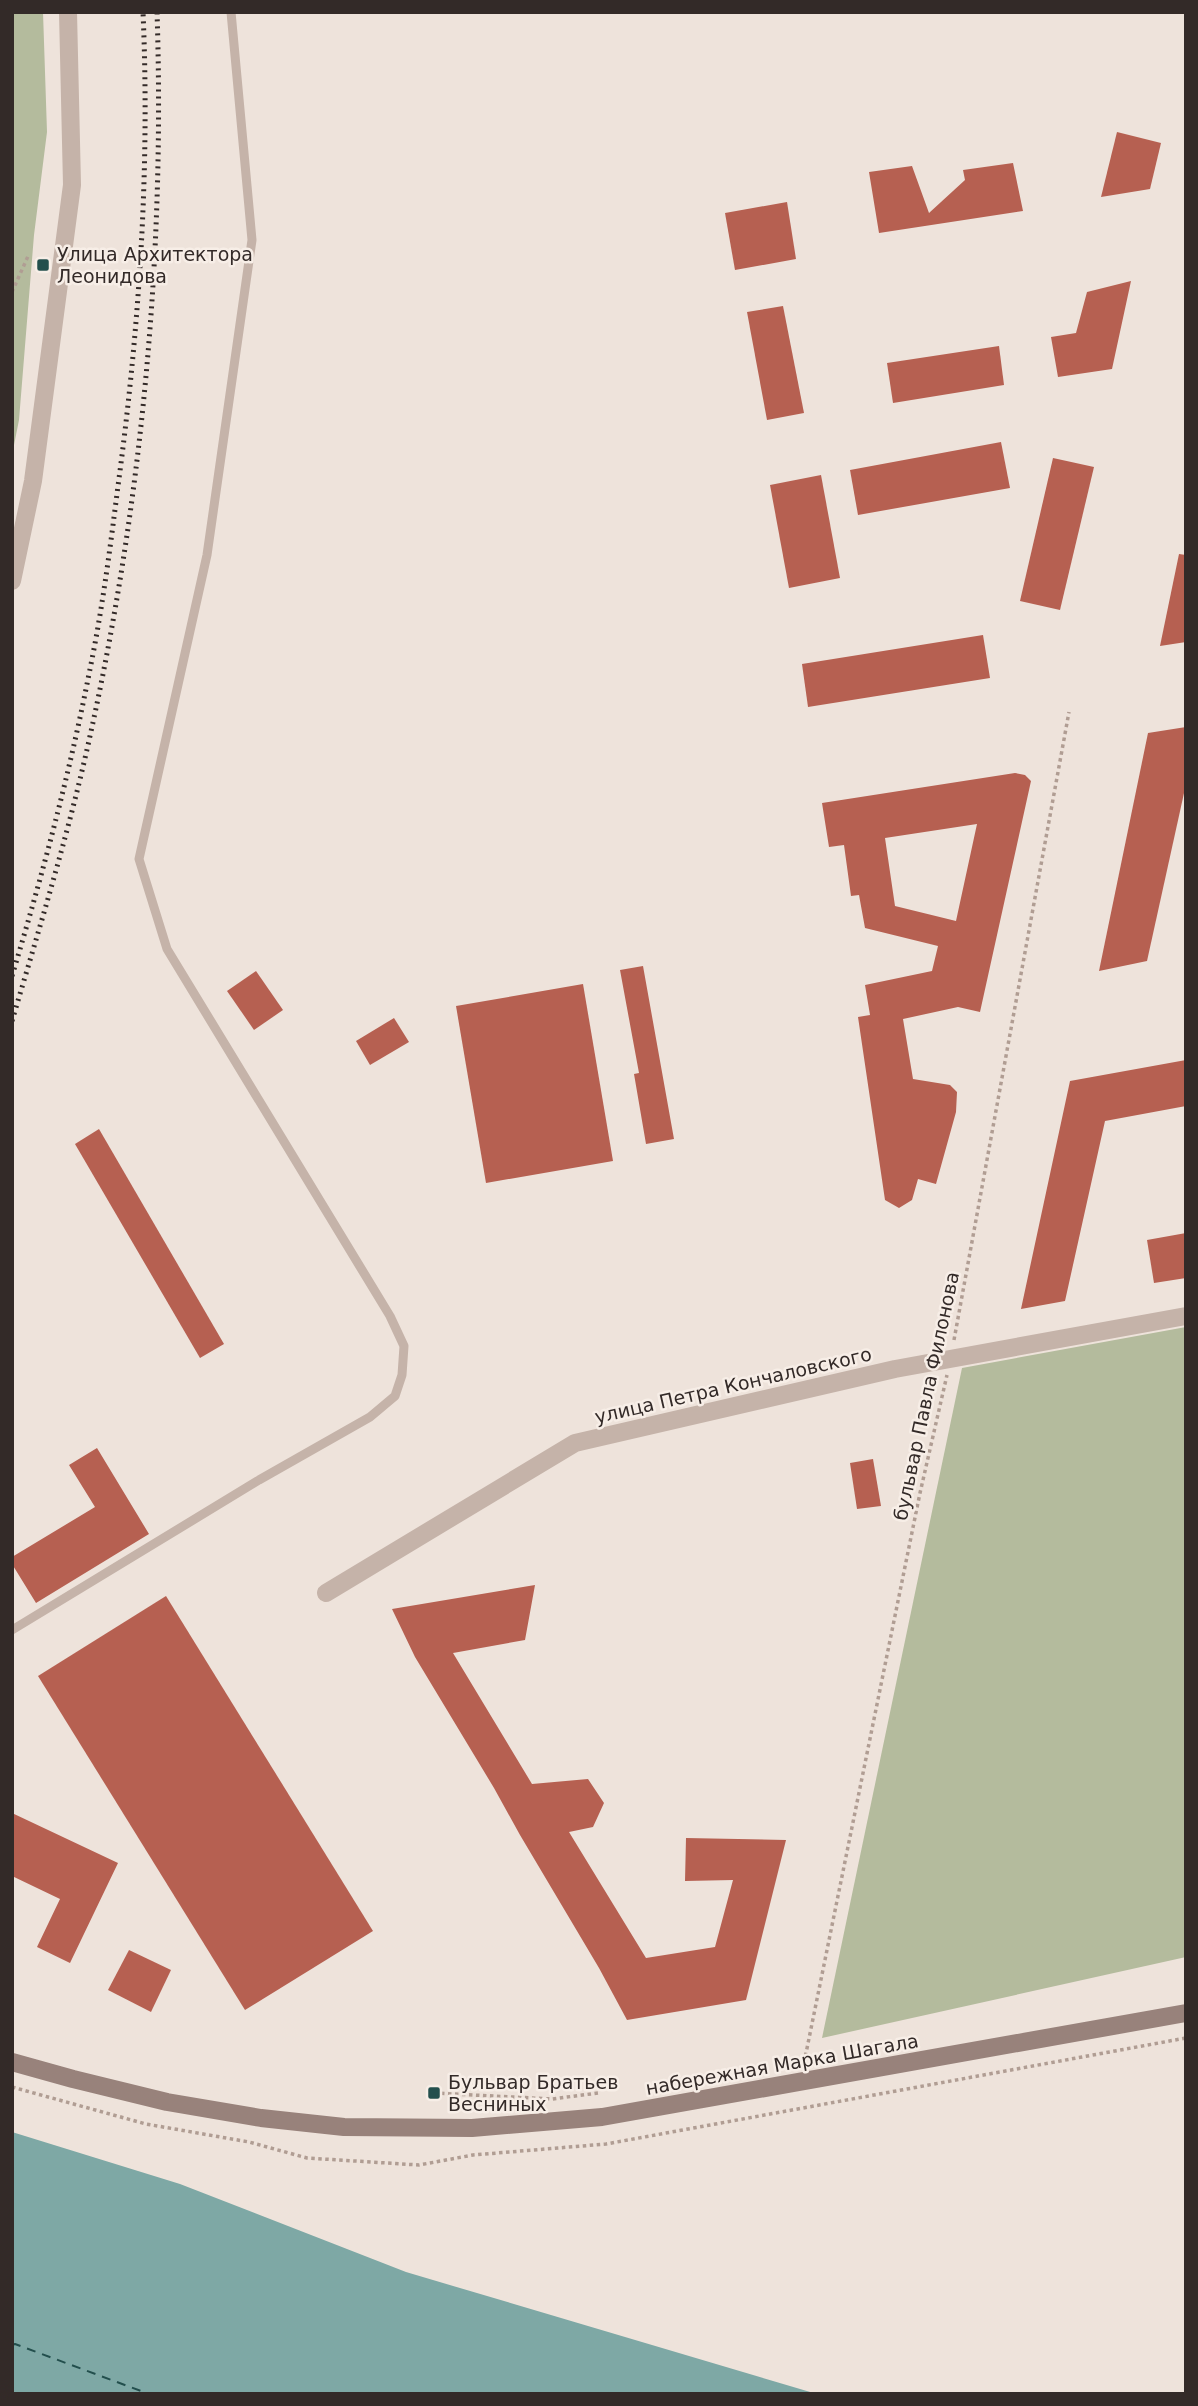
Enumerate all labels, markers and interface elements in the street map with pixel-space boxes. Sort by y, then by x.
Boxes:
place label: Улица Архитектора Леонидова [57,243,253,287]
marker: Улица Архитектора Леонидова [35,257,51,273]
street label: бульвар Павла Филонова [889,1270,963,1522]
street label: улица Петра Кончаловского [592,1342,874,1428]
street label: набережная Марка Шагала [644,2029,920,2099]
place label: Бульвар Братьев Весниных [448,2071,618,2115]
marker: Бульвар Братьев Весниных [426,2085,442,2101]

